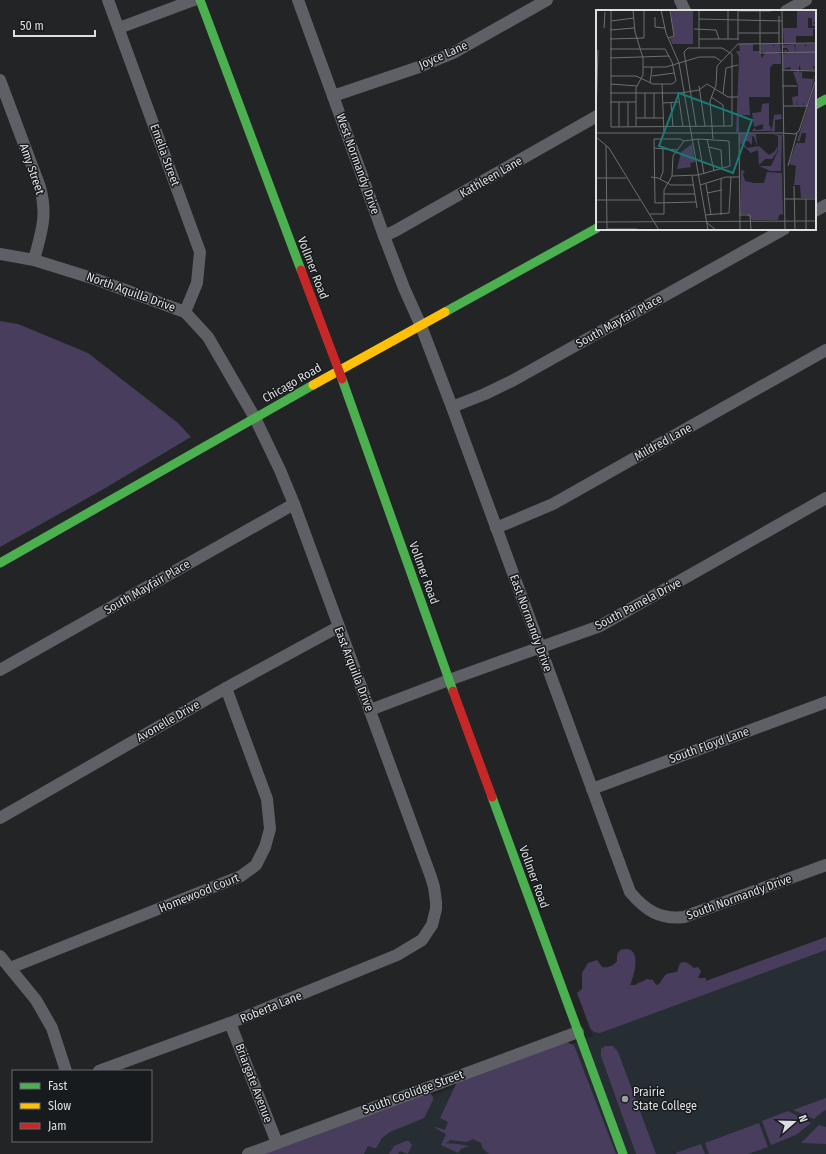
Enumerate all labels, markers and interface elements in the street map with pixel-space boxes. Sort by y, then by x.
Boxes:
inset map [596,10,816,230]
scale bar [14,12,95,38]
text: 50 m [20,19,44,33]
street label: Joyce Lane [416,38,470,72]
street label: West Normandy Drive [333,112,383,216]
street label: Emelia Street [147,122,183,188]
street label: Amy Street [17,142,47,196]
street label: Kathleen Lane [457,153,525,201]
street label: Vollmer Road [295,235,331,301]
street label: North Aquilla Drive [85,269,177,315]
street label: South Mayfair Place [573,291,665,351]
street label: Chicago Road [260,361,324,405]
street label: Mildred Lane [632,420,694,464]
street label: Vollmer Road [406,540,442,606]
street label: South Mayfair Place [102,557,192,617]
street label: East Normandy Drive [507,573,555,674]
street label: South Pamela Drive [593,575,684,633]
street label: East Arquilla Drive [331,625,377,713]
street label: Avonelle Drive [134,697,202,745]
street label: South Floyd Lane [667,724,751,766]
street label: Vollmer Road [516,844,552,910]
street label: Homewood Court [157,871,241,915]
street label: South Normandy Drive [685,871,794,923]
street label: Roberta Lane [238,988,304,1026]
street label: Briargate Avenue [232,1041,276,1125]
street label: South Coolidge Street [361,1067,465,1117]
legend [12,1070,152,1142]
text: Fast [48,1079,67,1093]
place label: Prairie State College [633,1085,697,1113]
marker: Prairie State College [620,1094,630,1104]
text: Slow [48,1099,71,1113]
north arrow [774,1102,814,1142]
text: N [796,1113,810,1124]
text: Jam [48,1119,66,1133]

